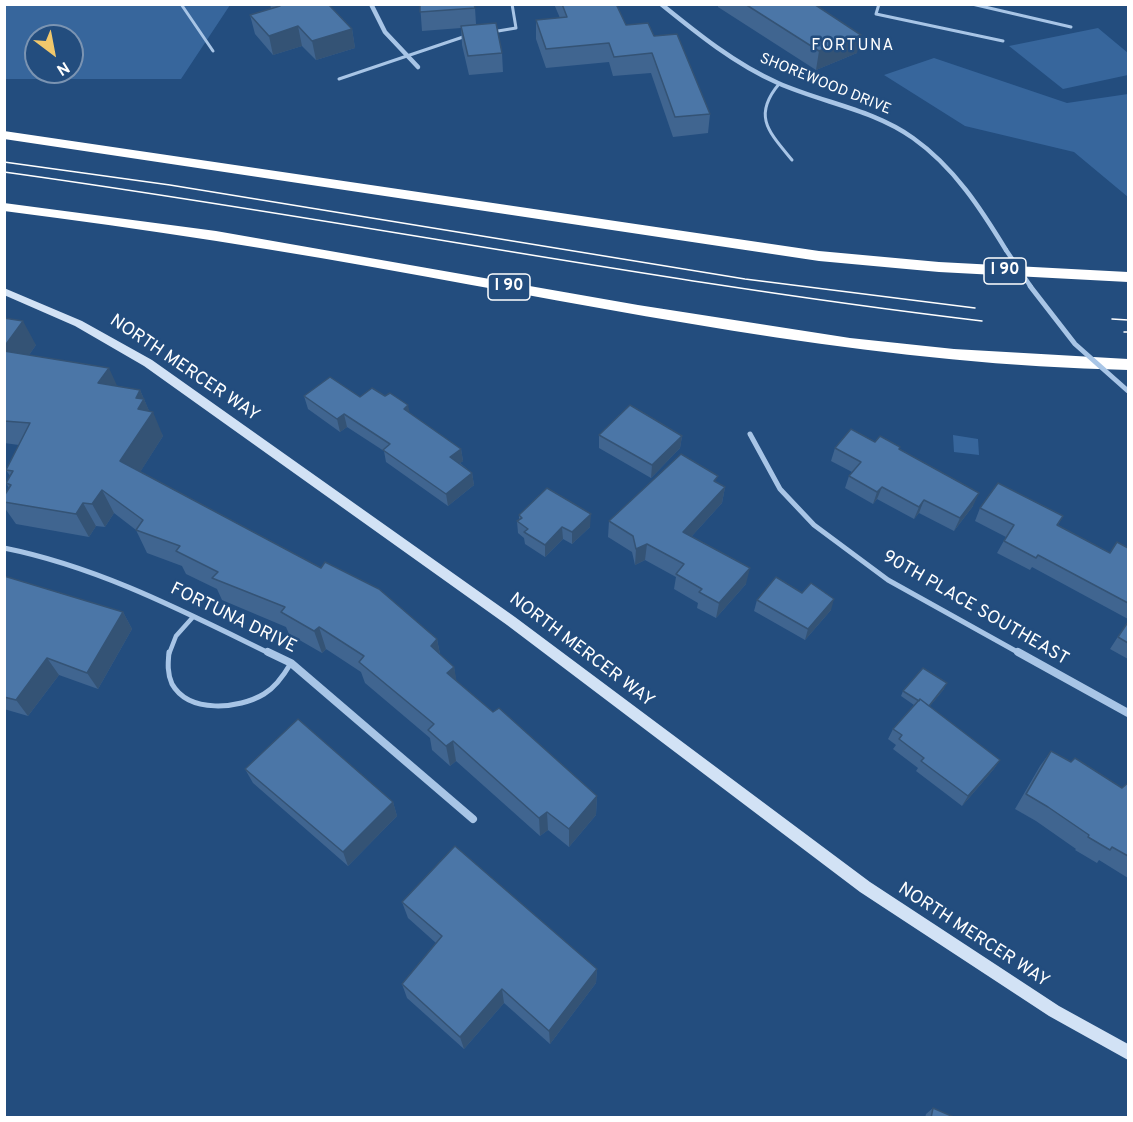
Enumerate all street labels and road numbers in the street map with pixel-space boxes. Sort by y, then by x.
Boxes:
street label: SHOREWOOD DRIVE [757,50,893,120]
road number: I 90 [984,258,1026,284]
road number: I 90 [488,274,530,300]
street label: NORTH MERCER WAY [105,311,263,427]
street label: 90TH PLACE SOUTHEAST [878,547,1072,671]
street label: FORTUNA DRIVE [166,579,300,659]
street label: NORTH MERCER WAY [504,589,658,713]
street label: NORTH MERCER WAY [893,879,1053,993]

